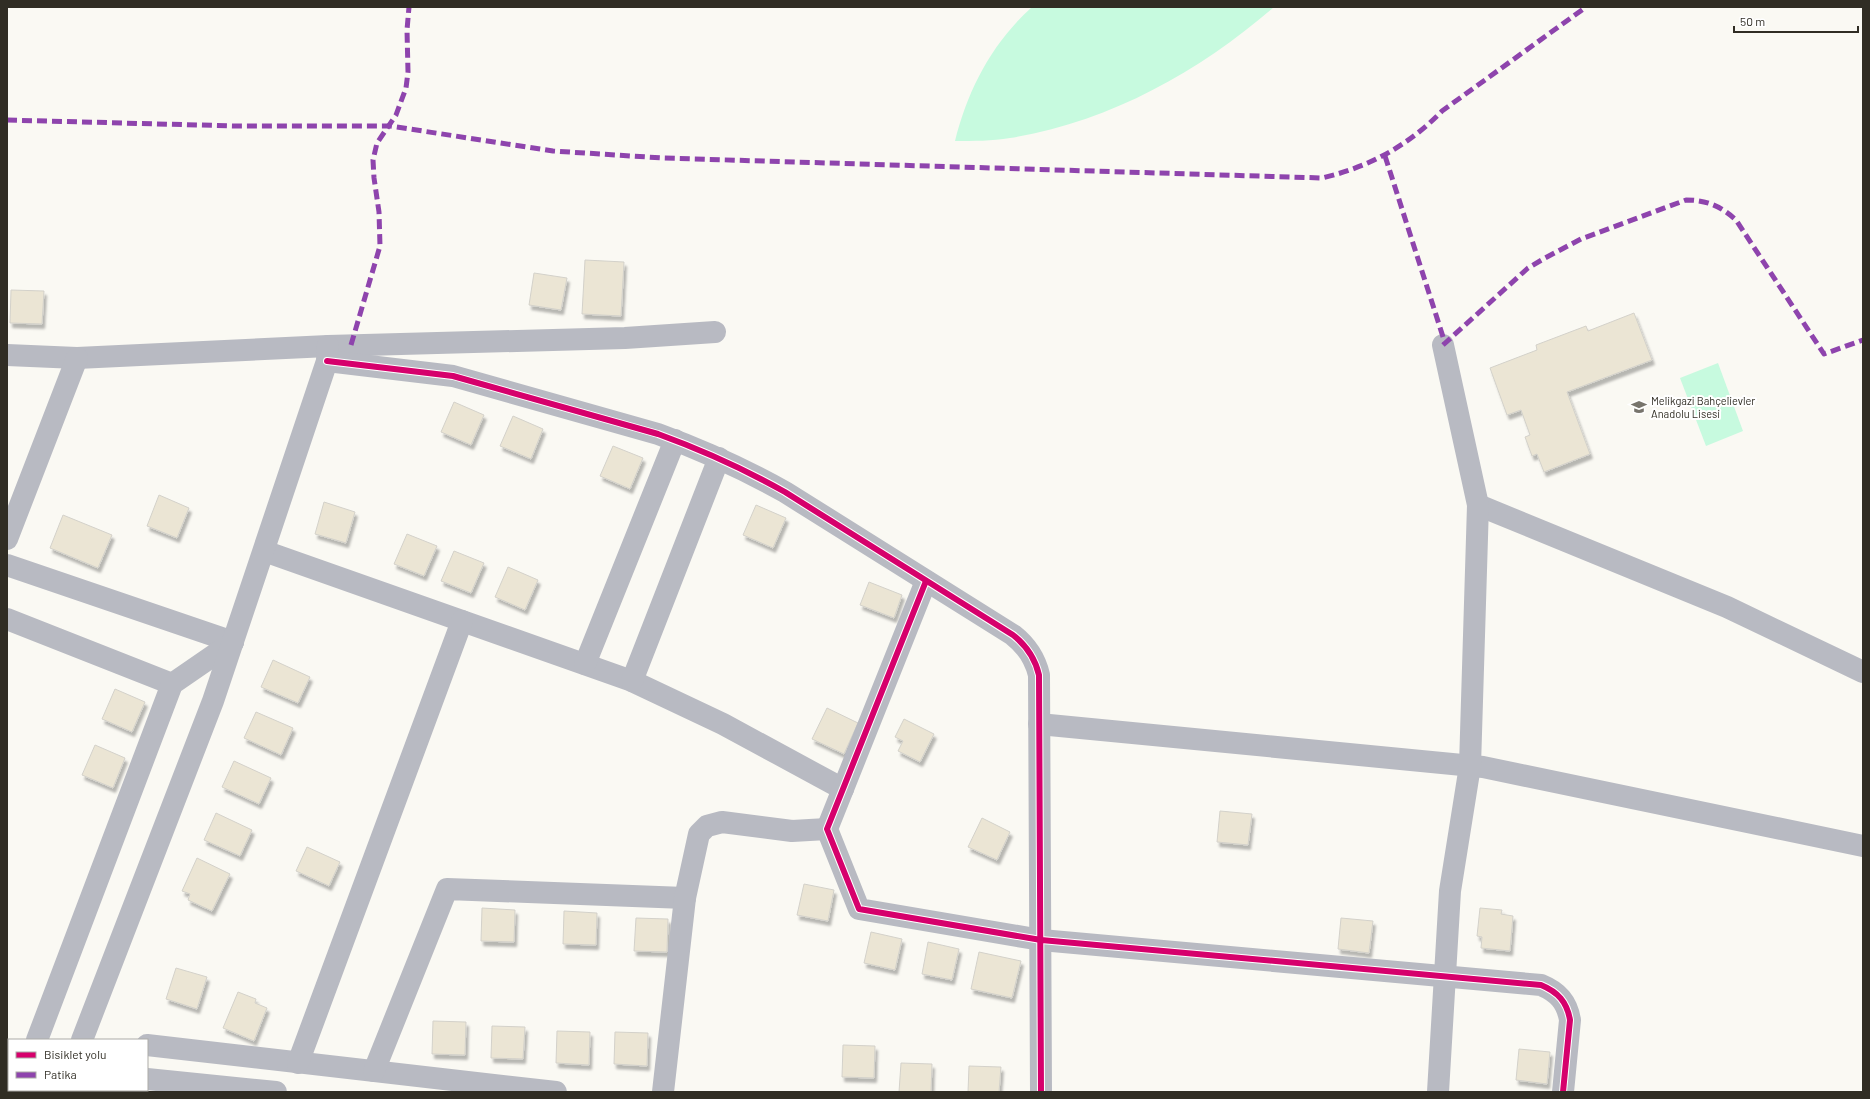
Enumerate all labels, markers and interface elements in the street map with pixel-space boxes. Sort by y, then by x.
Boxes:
scale bar [1734,8,1858,34]
text: 50 m [1740,14,1765,28]
place label: Melikgazi Bahçelievler Anadolu Lisesi [1651,394,1755,420]
school or university icon: Melikgazi Bahçelievler Anadolu Lisesi [1630,398,1648,416]
legend [8,1039,148,1091]
text: Bisiklet yolu [44,1047,106,1061]
text: Patika [44,1067,77,1081]

